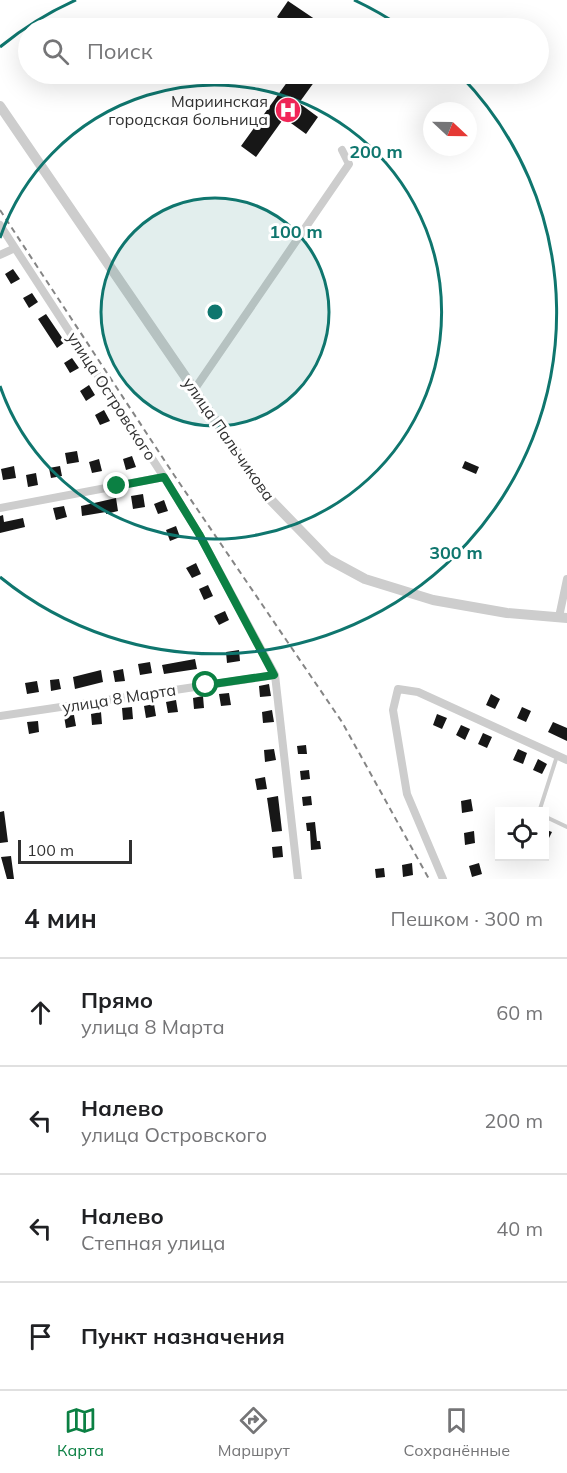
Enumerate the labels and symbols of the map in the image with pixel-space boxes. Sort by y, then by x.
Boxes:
place label: Мариинская городская больница [108,91,268,129]
hospital icon: Мариинская городская больница [273,95,303,125]
north arrow [423,102,477,156]
text: 200 m [349,140,403,163]
text: 100 m [269,220,323,243]
centre of rings [205,302,225,322]
street label: улица Островского [63,328,161,464]
street label: улица Пальчикова [179,373,279,505]
route end [103,472,129,498]
text: 300 m [429,541,483,564]
route start [192,671,218,697]
street label: улица 8 Марта [61,679,177,717]
scale bar [18,837,132,864]

